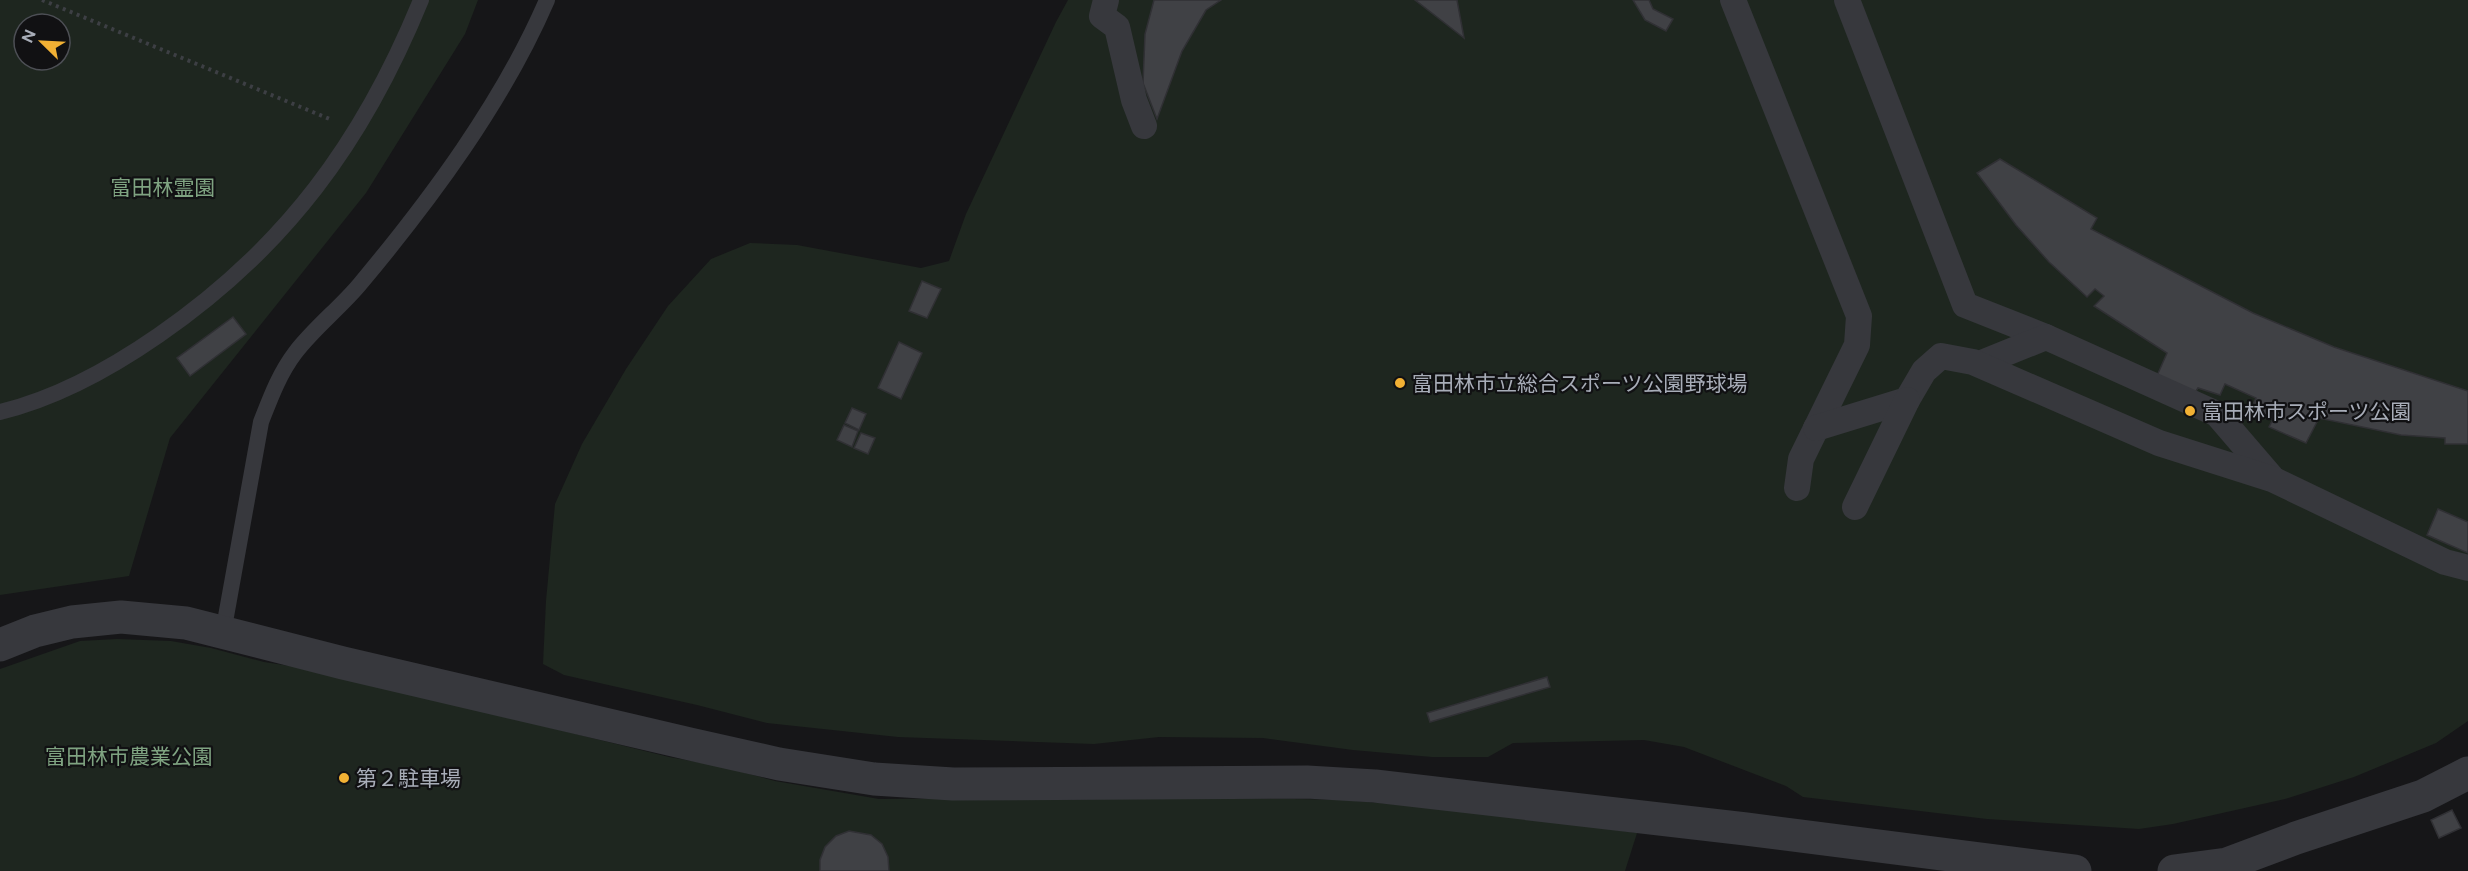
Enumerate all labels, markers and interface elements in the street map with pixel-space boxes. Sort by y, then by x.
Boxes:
north arrow [12,12,72,72]
text: N [18,27,40,46]
park label: 富田林霊園 [111,175,216,200]
place label: 富田林市立総合スポーツ公園野球場 [1412,371,1748,396]
marker: 富田林市立総合スポーツ公園野球場 [1393,376,1407,390]
place label: 富田林市スポーツ公園 [2202,399,2412,424]
marker: 富田林市スポーツ公園 [2183,404,2197,418]
park label: 富田林市農業公園 [45,744,213,769]
place label: 第２駐車場 [356,766,461,791]
marker: 第２駐車場 [337,771,351,785]

